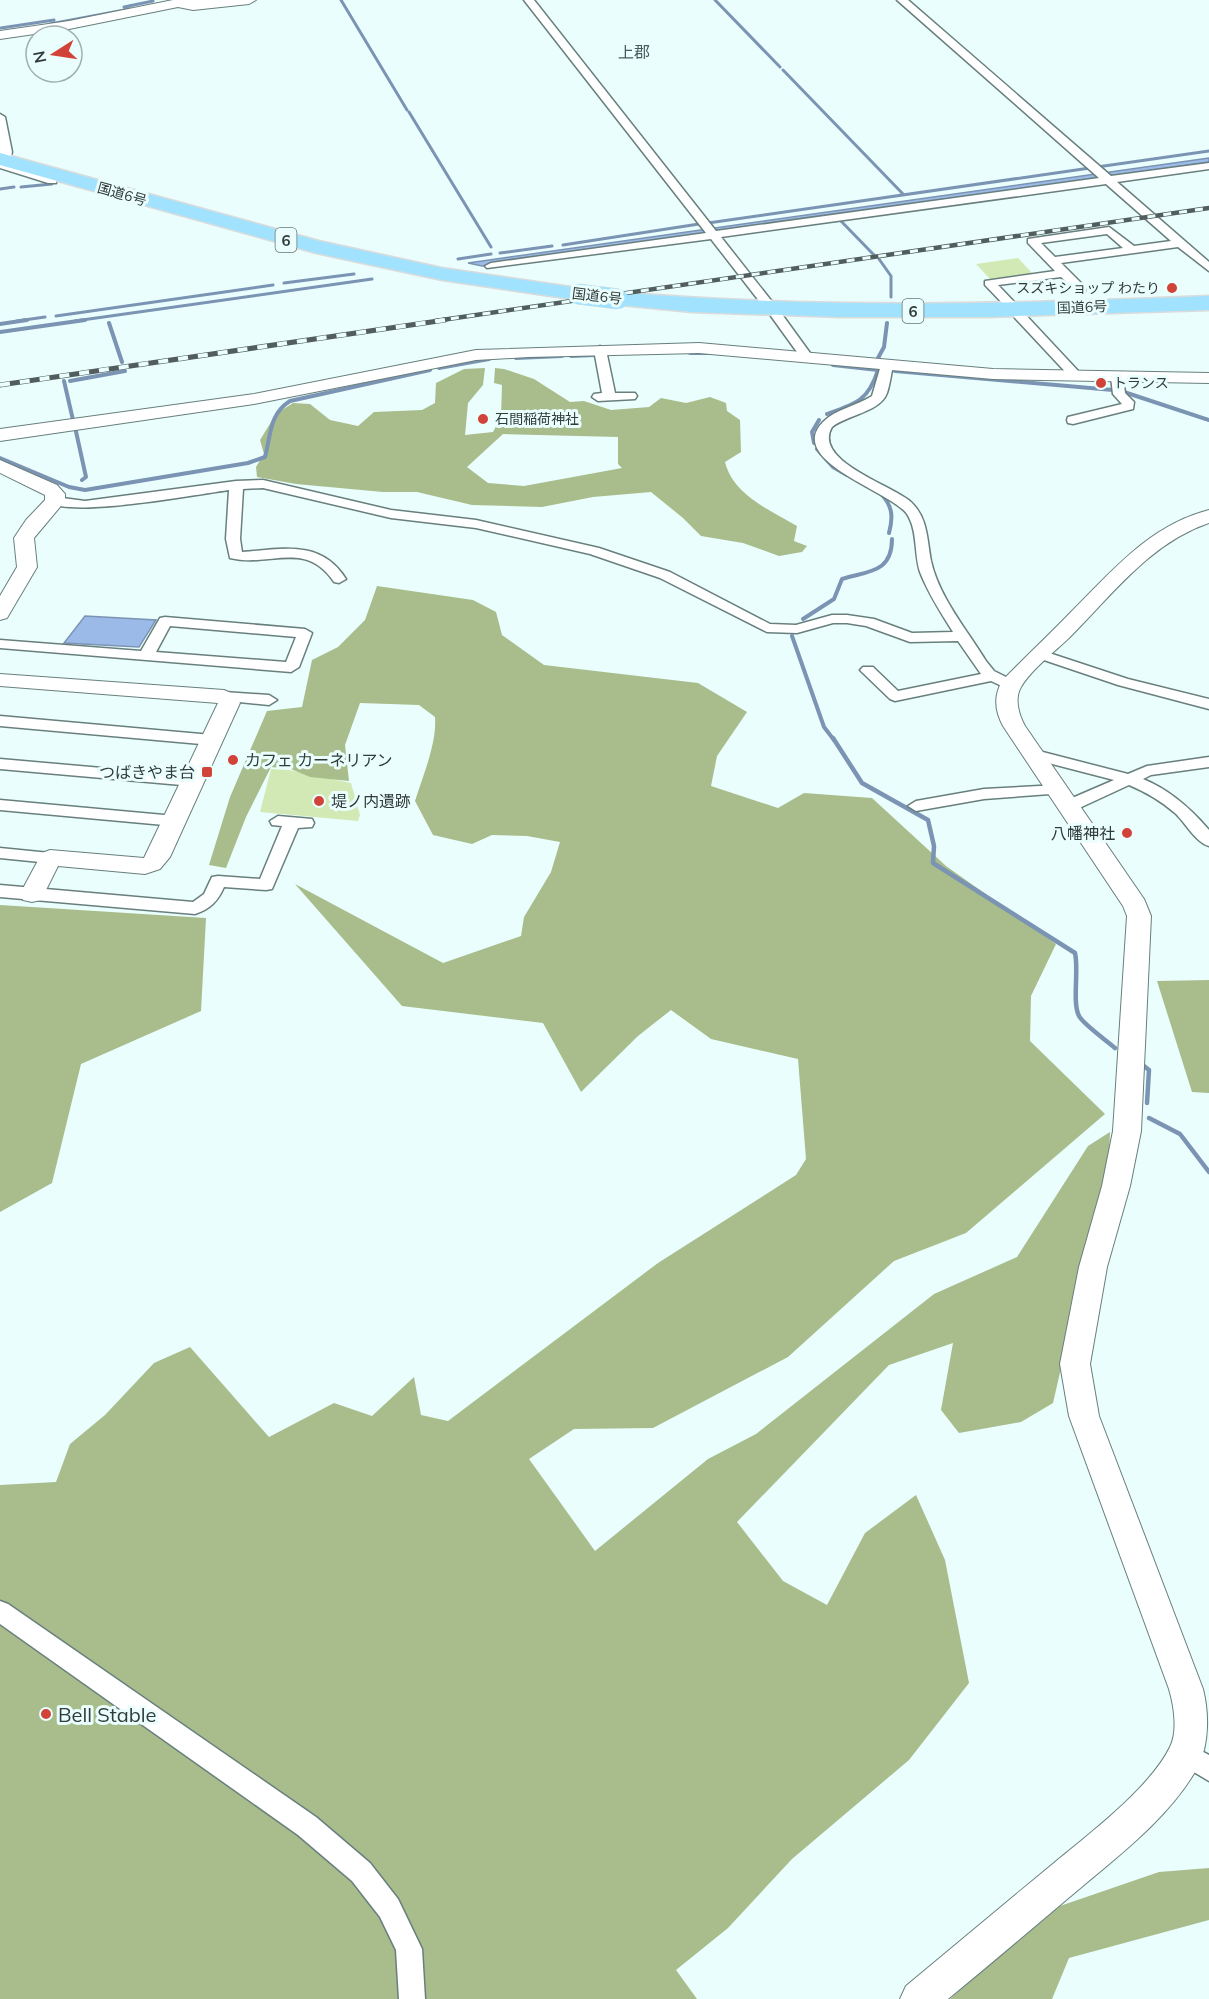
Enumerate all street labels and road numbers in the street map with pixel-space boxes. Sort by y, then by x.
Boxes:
street label: 国道6号 [95,178,149,210]
road number: 6 [276,228,296,252]
street label: 国道6号 [571,284,623,308]
street label: 国道6号 [1056,297,1108,317]
road number: 6 [902,299,924,323]

